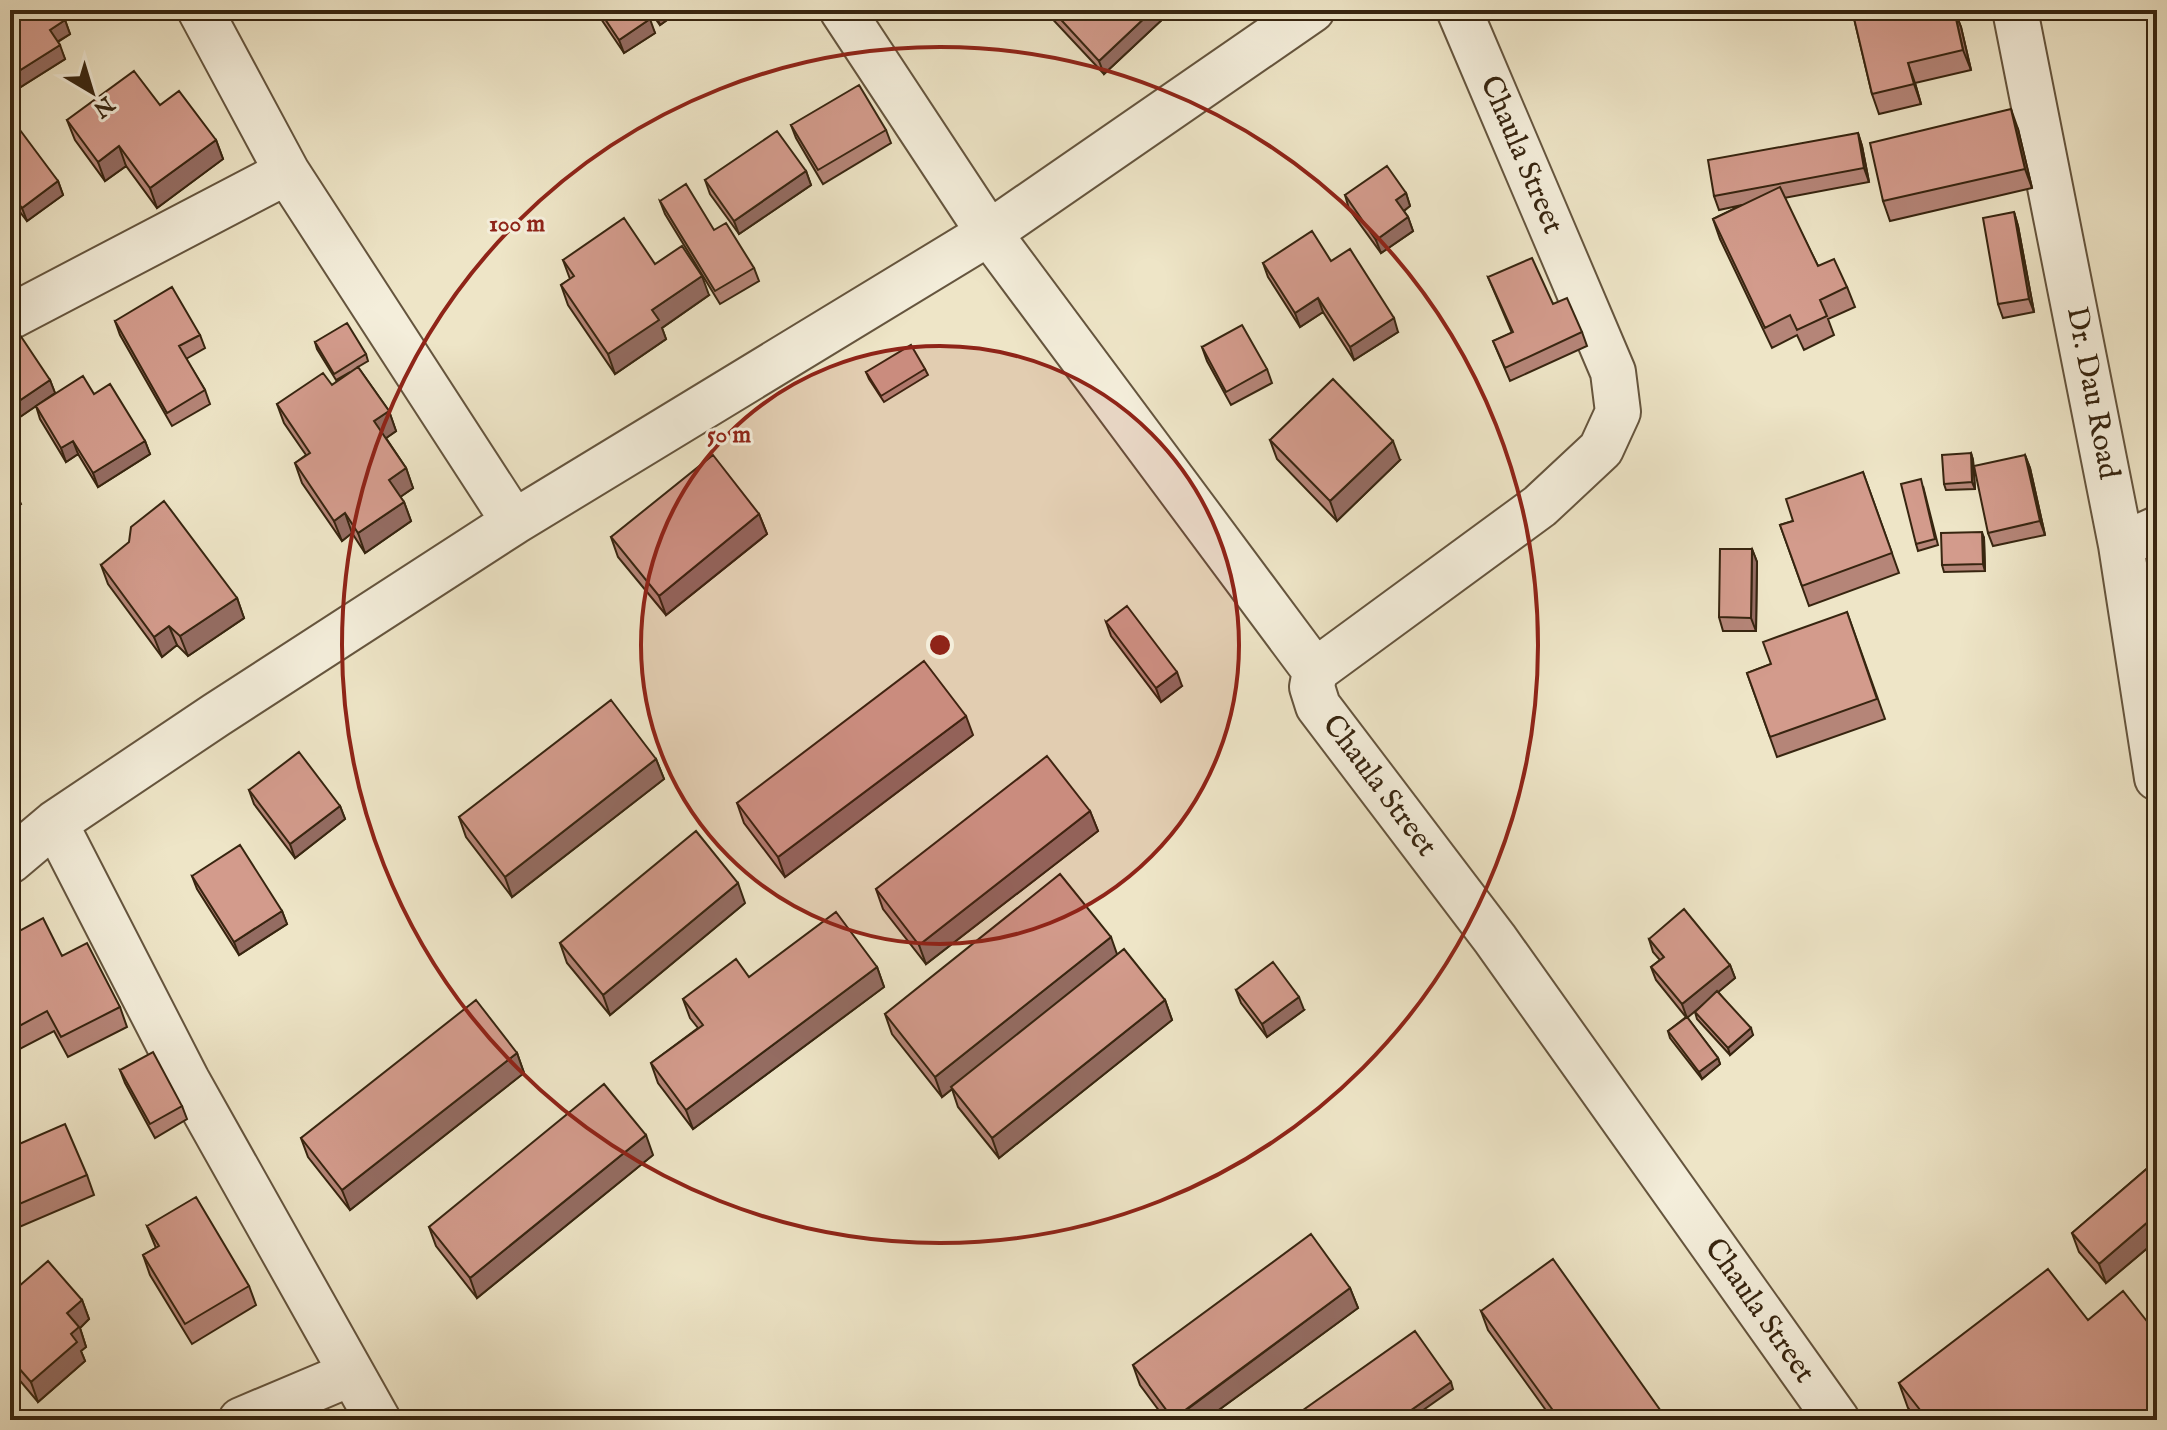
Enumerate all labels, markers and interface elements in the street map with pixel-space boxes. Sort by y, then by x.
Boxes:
north arrow [52,52,132,132]
street label: Chaula Street [1471,70,1571,240]
text: N [87,89,120,123]
text: 100 m [489,209,546,240]
street label: Dr. Dau Road [2057,304,2128,483]
text: 50 m [707,420,752,451]
centre of rings [926,631,954,659]
street label: Chaula Street [1313,707,1445,865]
street label: Chaula Street [1695,1231,1823,1391]

